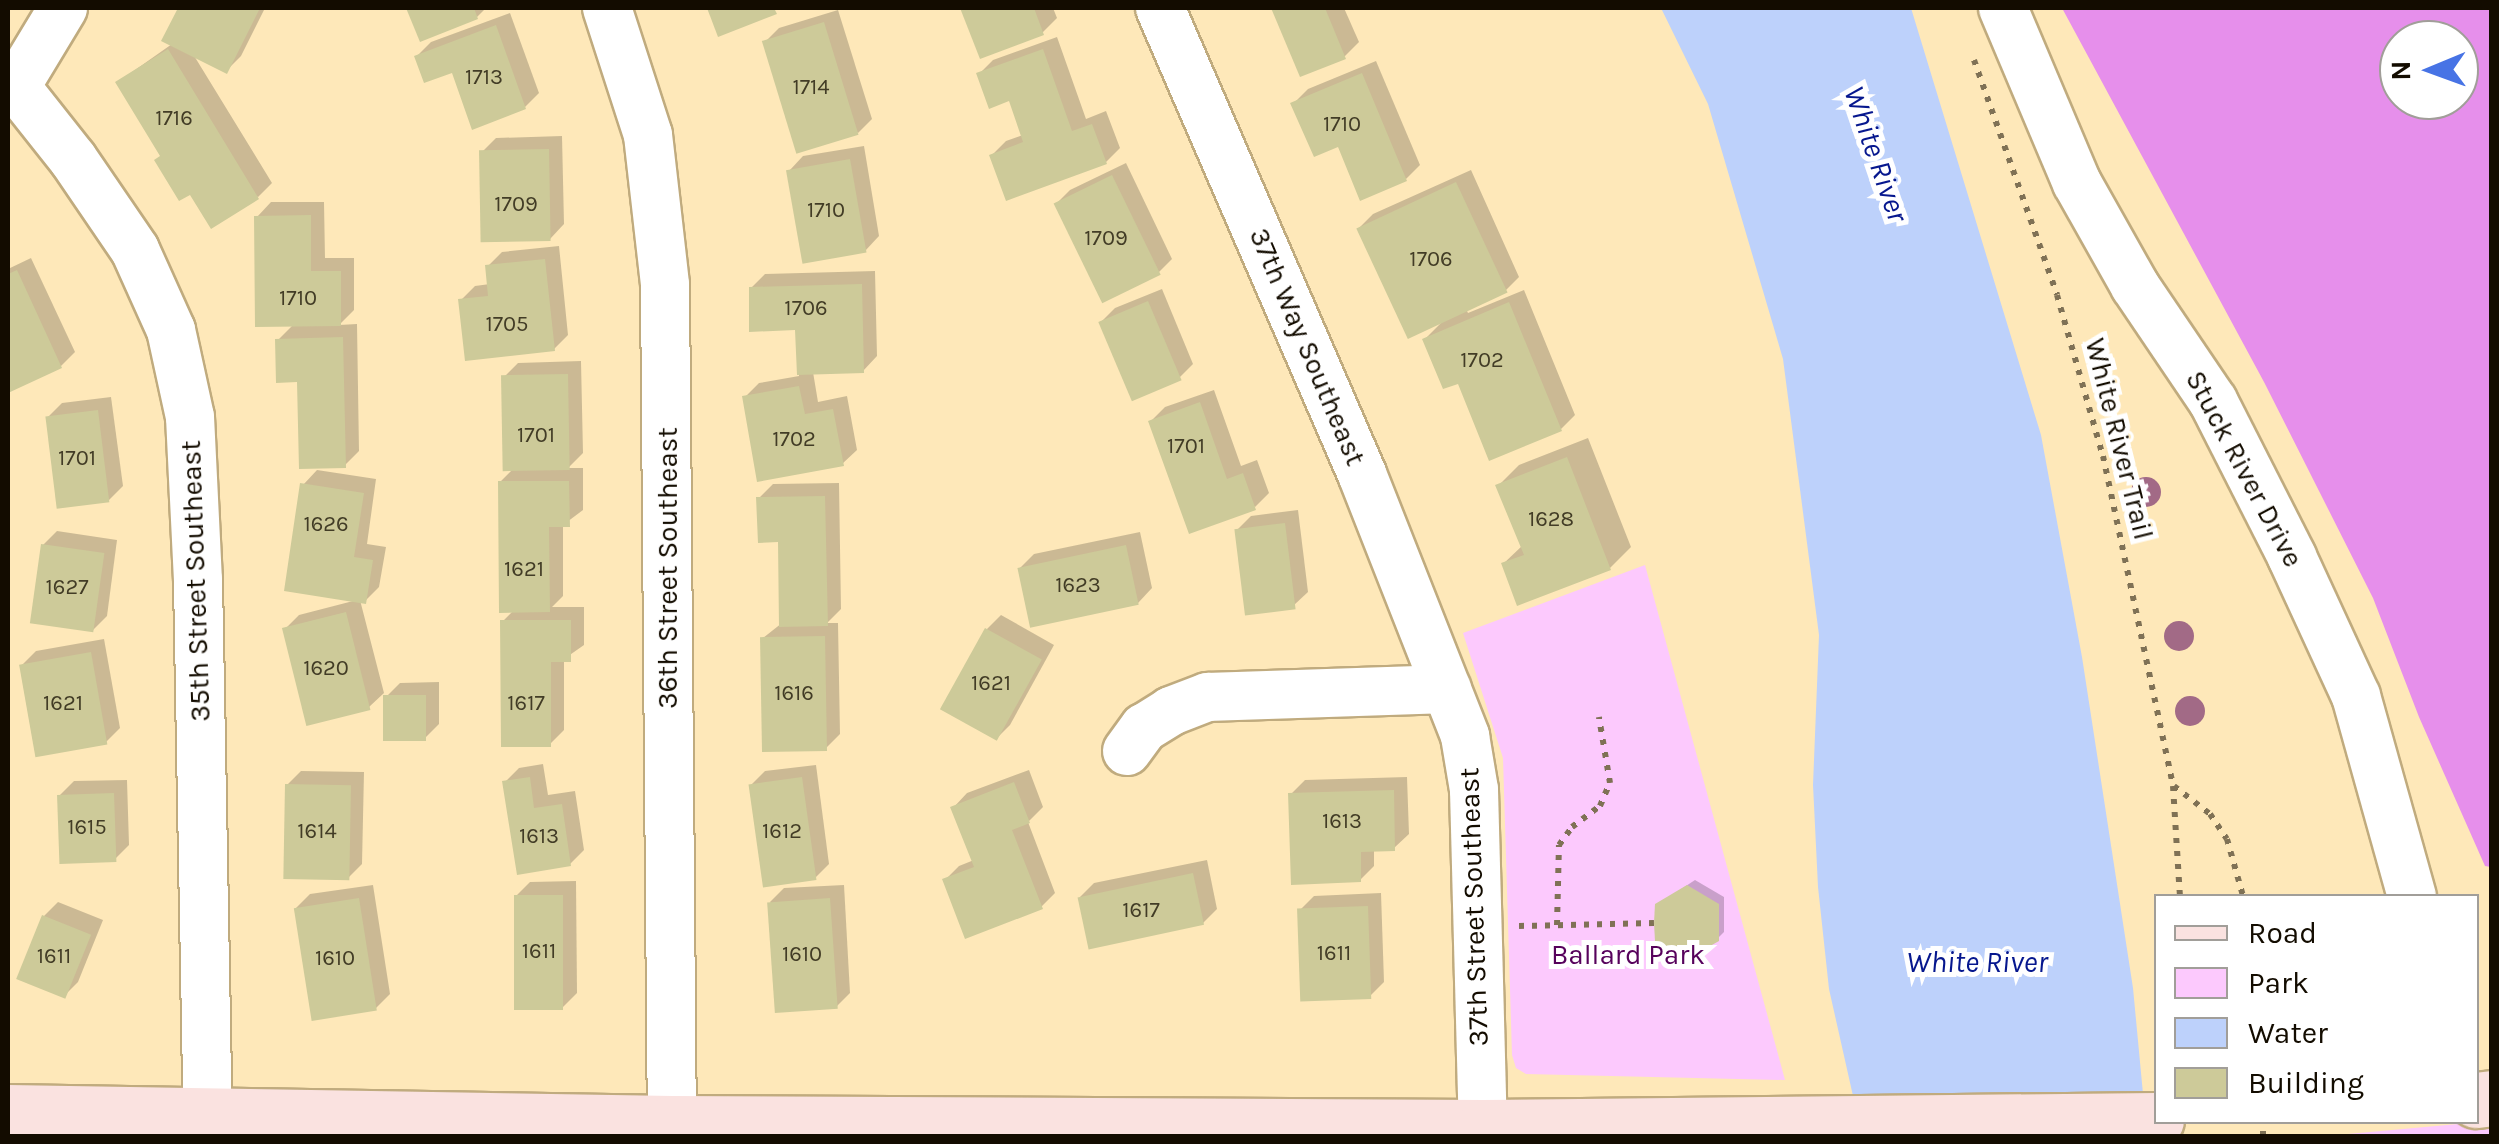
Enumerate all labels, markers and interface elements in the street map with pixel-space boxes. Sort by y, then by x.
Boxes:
north arrow [2379,20,2479,120]
text: N [2384,60,2417,81]
house number: 1713 [465,65,503,91]
house number: 1714 [792,75,830,101]
water label: White River [1836,81,1916,227]
house number: 1716 [155,106,193,132]
house number: 1710 [1323,112,1361,138]
house number: 1709 [494,192,538,218]
house number: 1710 [807,198,845,224]
street label: 37th Way Southeast [1242,223,1372,471]
house number: 1709 [1084,226,1128,252]
house number: 1706 [1409,247,1453,273]
house number: 1710 [279,286,317,312]
house number: 1706 [784,296,828,322]
house number: 1705 [485,312,529,338]
street label: White River Trail [2078,335,2160,543]
house number: 1702 [1460,348,1504,374]
street label: Stuck River Drive [2178,365,2310,573]
house number: 1701 [517,423,555,449]
street label: 36th Street Southeast [651,427,685,709]
house number: 1702 [772,427,816,453]
house number: 1701 [1167,434,1205,460]
street label: 35th Street Southeast [174,440,218,722]
house number: 1701 [58,446,96,472]
house number: 1628 [1528,507,1574,533]
house number: 1626 [303,512,349,538]
house number: 1621 [504,557,544,583]
house number: 1623 [1055,573,1101,599]
house number: 1627 [46,575,88,601]
house number: 1620 [303,656,349,682]
house number: 1621 [971,671,1011,697]
house number: 1616 [774,681,814,707]
house number: 1621 [43,691,83,717]
house number: 1617 [507,691,545,717]
street label: 37th Street Southeast [1452,767,1496,1047]
house number: 1613 [1322,809,1362,835]
house number: 1615 [67,815,107,841]
house number: 1614 [297,819,337,845]
house number: 1612 [762,819,802,845]
house number: 1613 [519,824,559,850]
legend [2154,894,2479,1124]
house number: 1617 [1122,898,1160,924]
text: Road [2248,915,2317,951]
park label: Ballard Park [1551,938,1705,972]
house number: 1611 [522,939,556,965]
house number: 1611 [1317,941,1351,967]
house number: 1610 [782,942,822,968]
house number: 1611 [37,944,71,970]
water label: White River [1906,944,2048,980]
house number: 1610 [315,946,355,972]
text: Park [2248,965,2309,1001]
text: Water [2248,1015,2328,1051]
text: Building [2248,1065,2364,1101]

